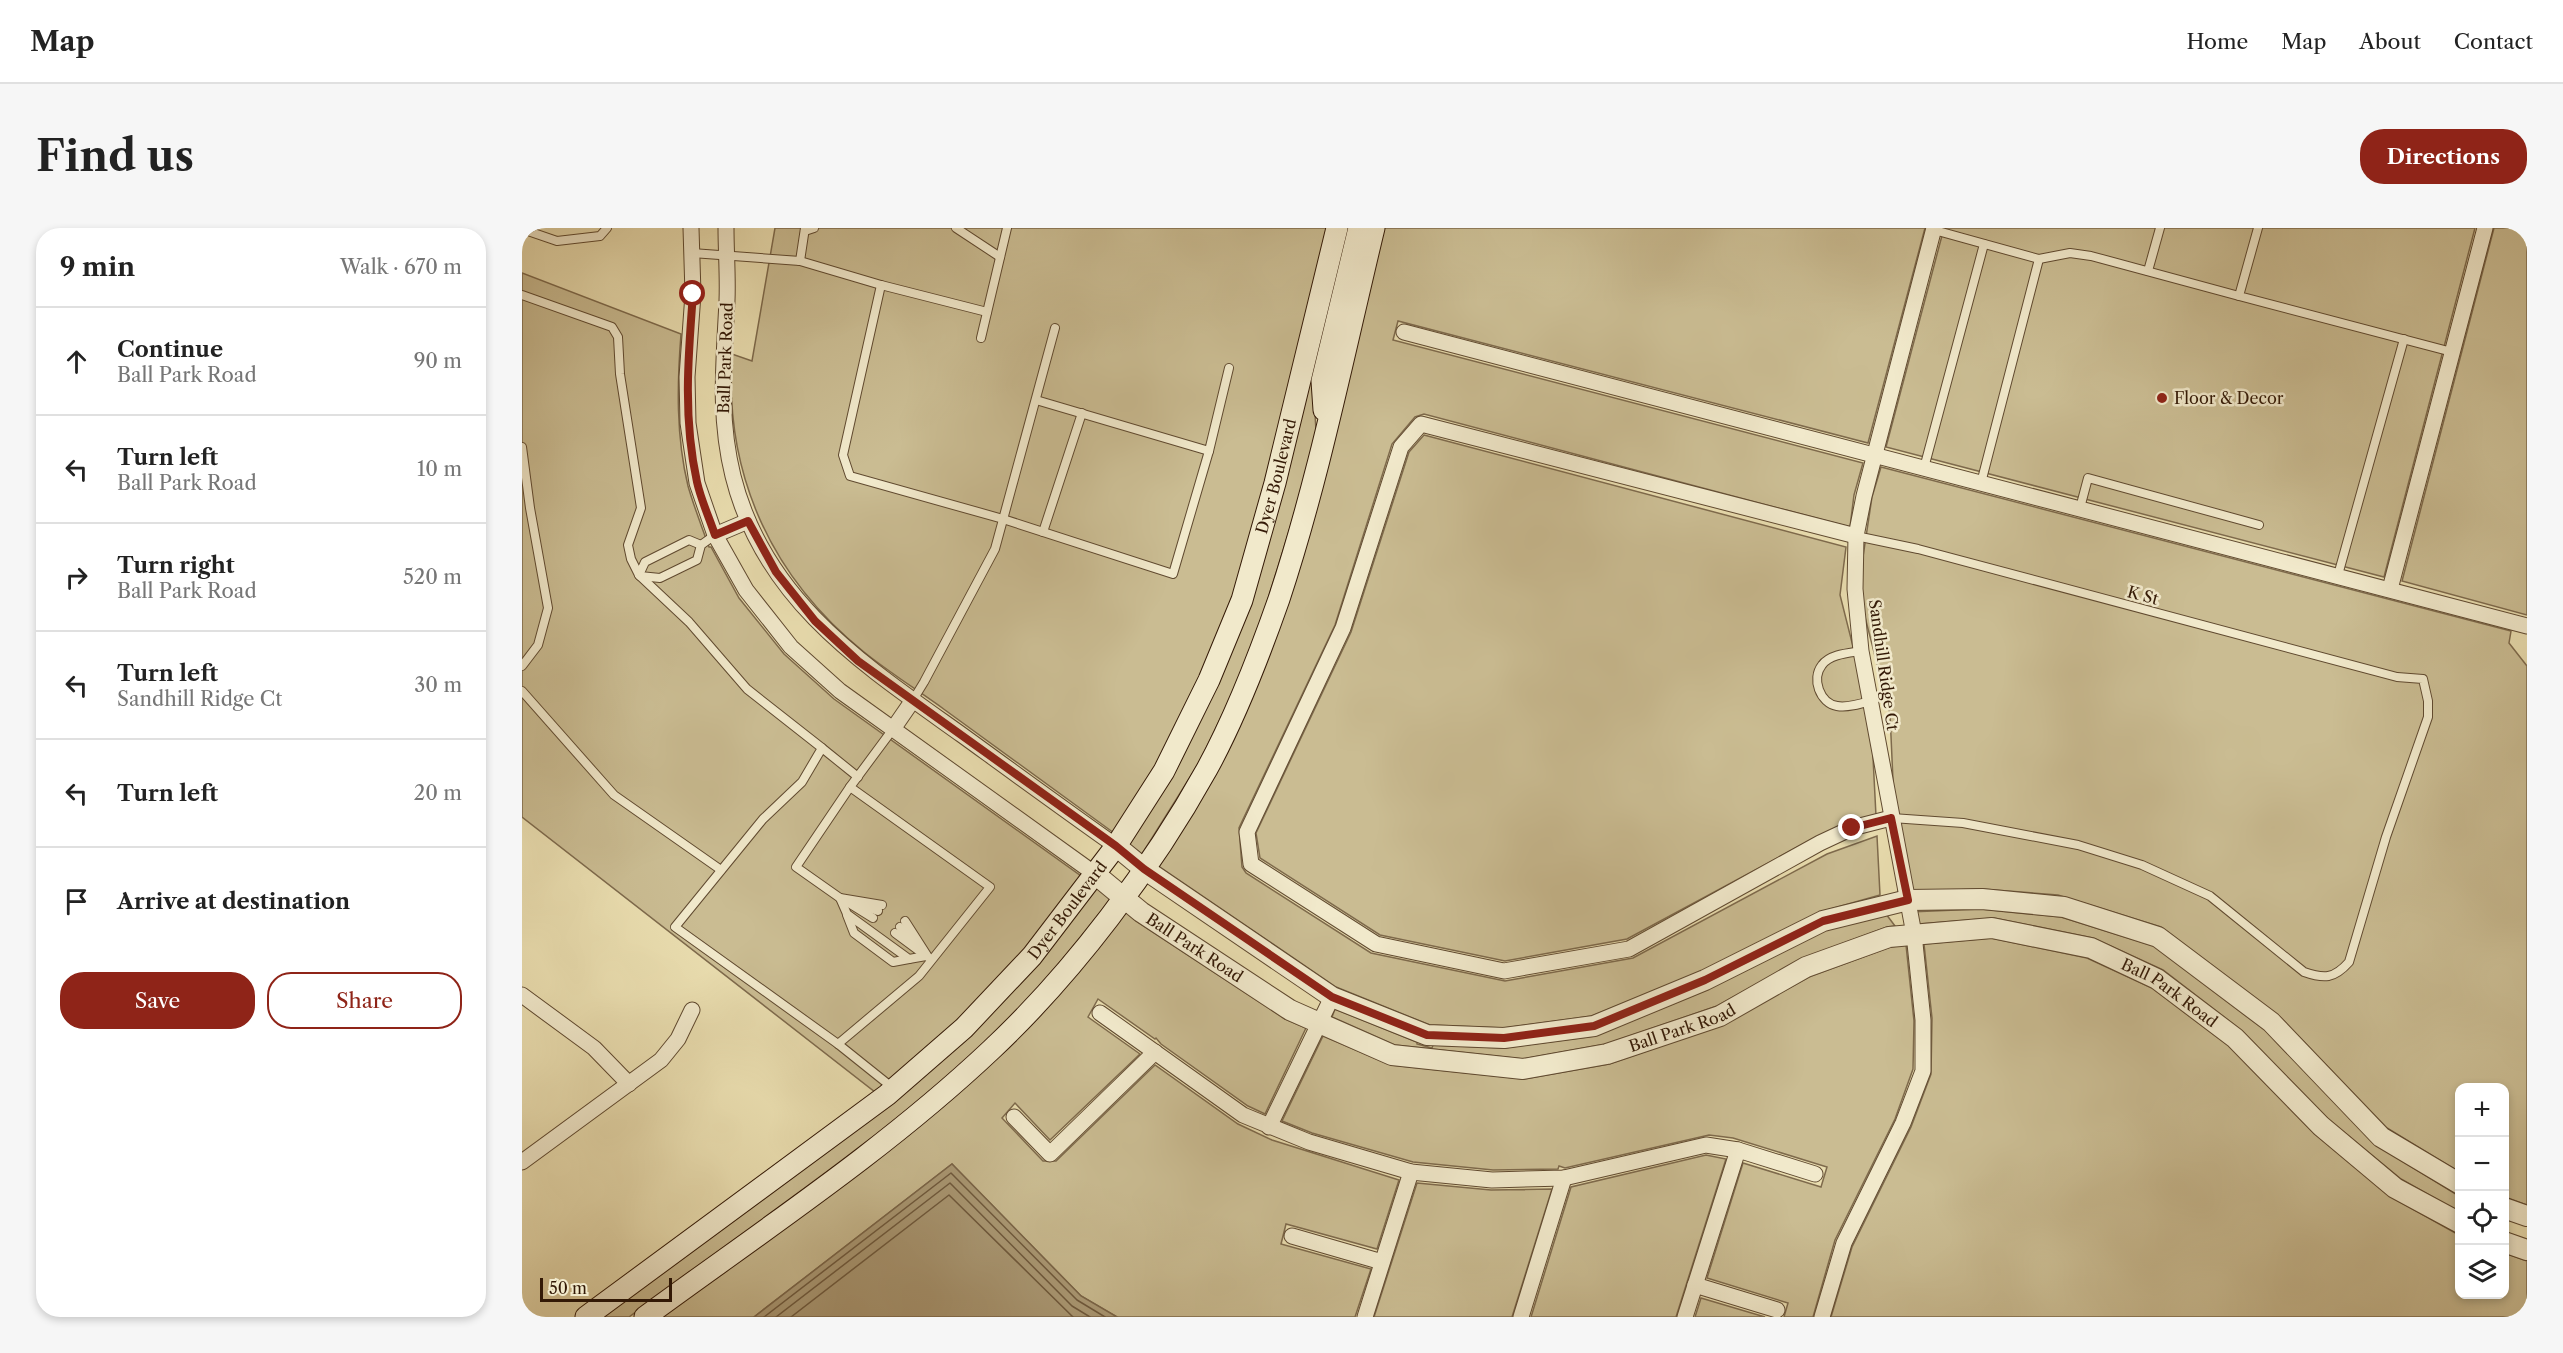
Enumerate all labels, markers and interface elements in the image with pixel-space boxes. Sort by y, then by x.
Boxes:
text: Map [30,24,94,58]
text: Home [2187,29,2248,54]
text: Map [2281,29,2326,54]
text: About [2359,29,2421,54]
text: Contact [2454,29,2533,54]
button: Directions [2360,129,2527,184]
text: Find us [36,130,194,182]
text: 9 min [60,251,135,283]
text: Walk · 670 m [340,255,462,279]
route start [679,280,705,306]
street label: Ball Park Road [713,302,737,414]
text: Continue [117,336,223,363]
icon: ahead [60,345,93,378]
text: 90 m [414,349,462,373]
text: Ball Park Road [117,363,257,387]
place label: Floor & Decor [2174,388,2284,408]
marker: Floor & Decor [2155,391,2169,405]
street label: Dyer Boulevard [1251,416,1300,536]
text: Turn left [117,444,218,471]
icon: left [60,453,93,486]
text: 10 m [417,457,462,481]
text: Ball Park Road [117,471,257,495]
text: Turn right [117,552,235,579]
icon: right [60,561,93,594]
text: 520 m [403,565,462,589]
text: Ball Park Road [117,579,257,603]
street label: K St [2125,581,2161,609]
street label: Sandhill Ridge Ct [1865,598,1903,732]
text: Turn left [117,660,218,687]
icon: left [60,669,93,702]
text: 30 m [414,673,462,697]
text: Sandhill Ridge Ct [117,687,282,711]
icon: left [60,777,93,810]
text: Turn left [117,780,218,807]
text: 20 m [414,781,462,805]
route end [1838,814,1864,840]
street label: Dyer Boulevard [1023,857,1111,963]
icon: arrive [60,885,93,918]
text: Arrive at destination [117,888,350,915]
street label: Ball Park Road [1143,908,1247,987]
street label: Ball Park Road [2118,954,2222,1031]
button: Save [60,972,255,1029]
button: Share [267,972,462,1029]
street label: Ball Park Road [1626,999,1739,1056]
map controls [2455,1083,2509,1299]
button: + [2455,1083,2509,1137]
button: − [2455,1137,2509,1191]
button: locate [2455,1191,2509,1245]
button: layers [2455,1245,2509,1299]
scale bar [540,1275,672,1302]
text: 50 m [549,1278,587,1298]

